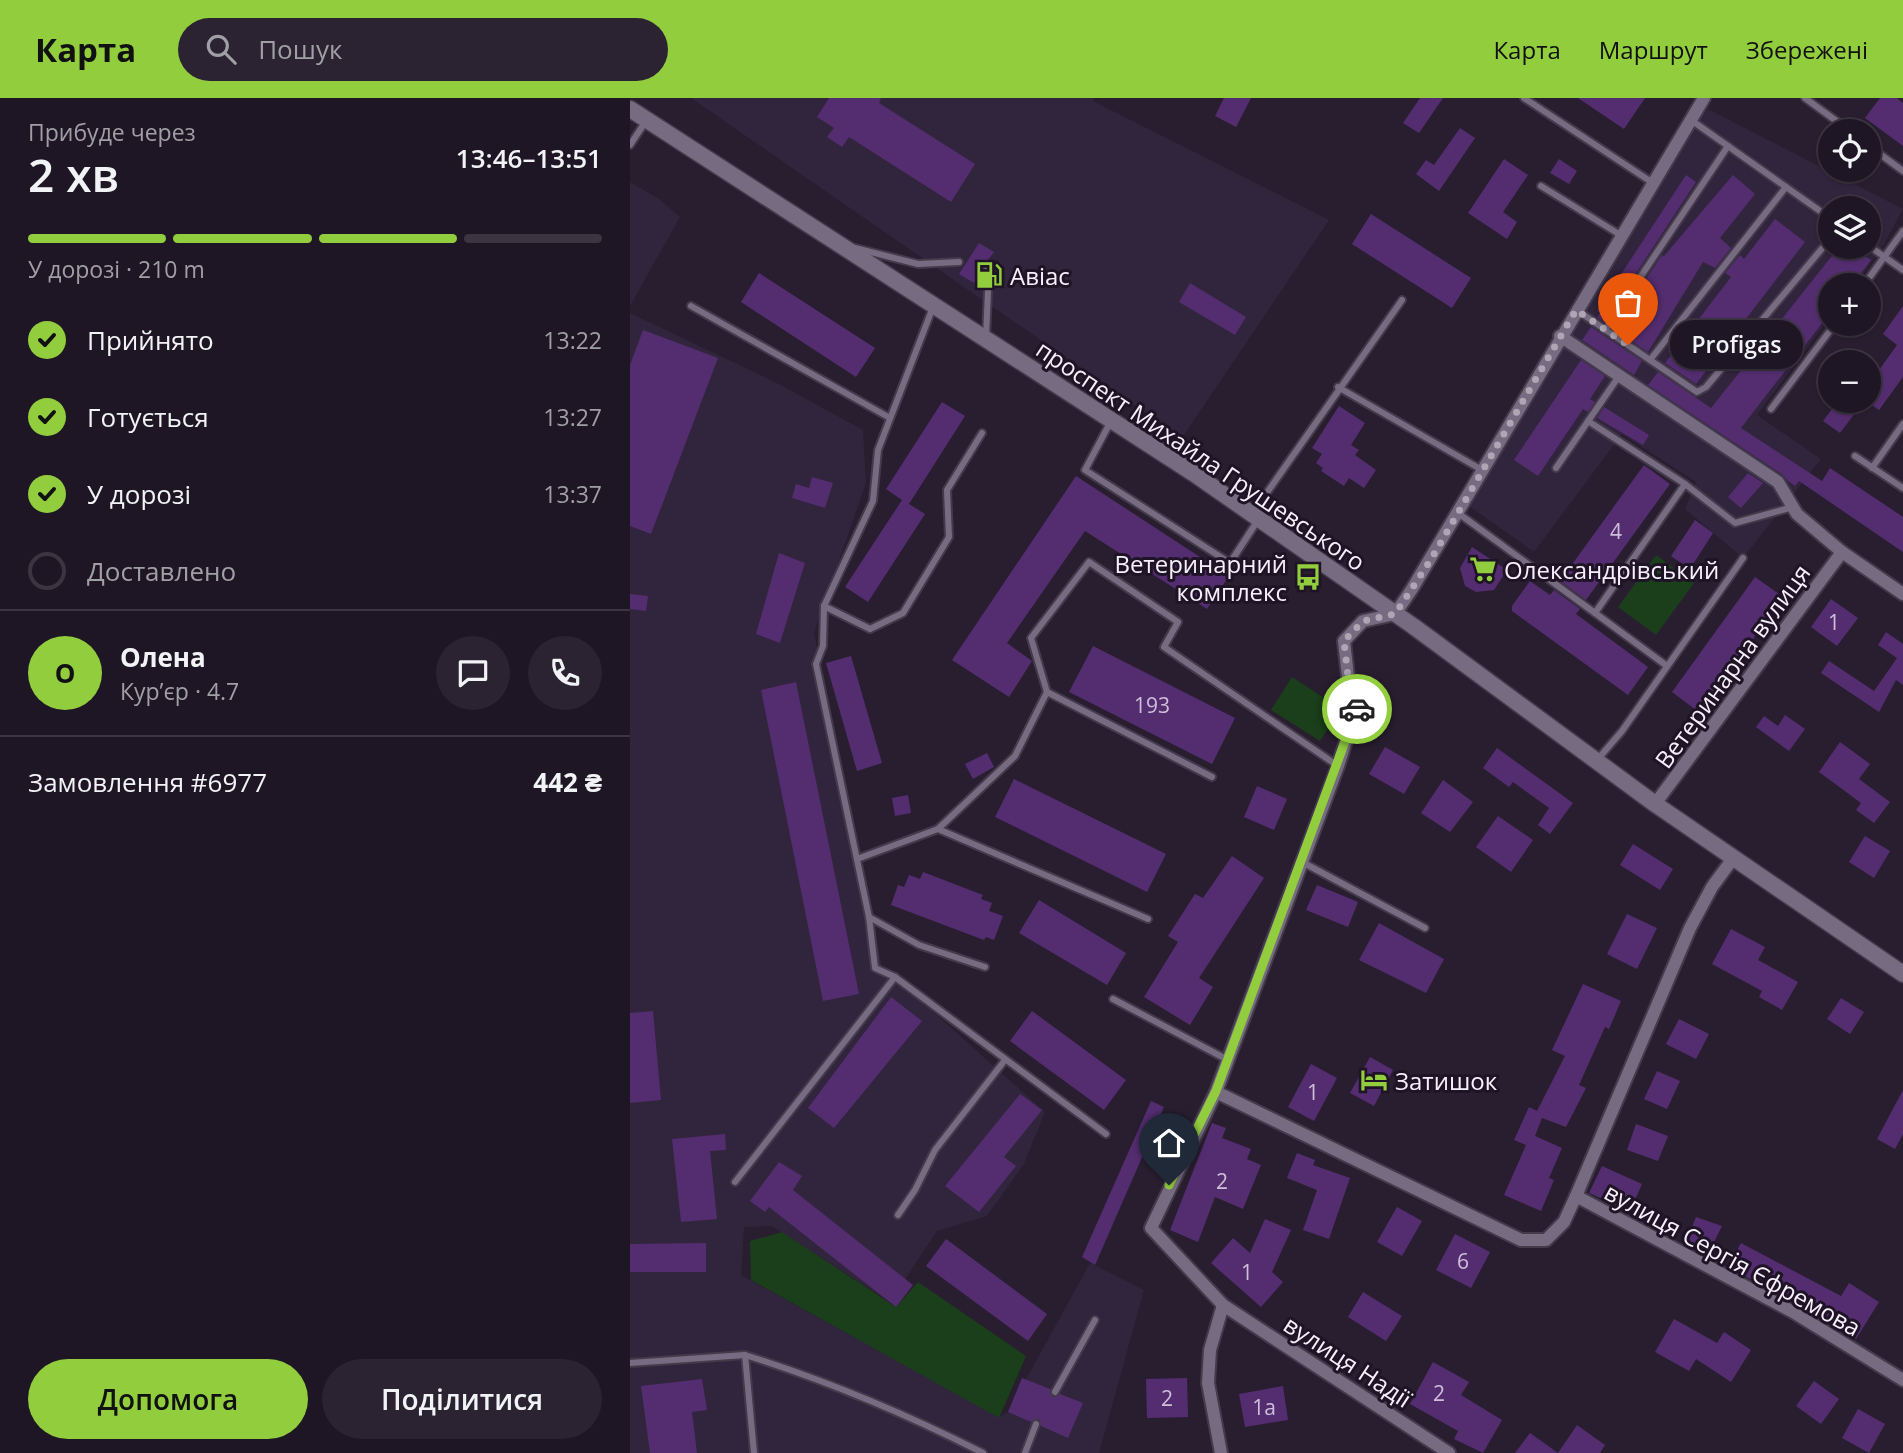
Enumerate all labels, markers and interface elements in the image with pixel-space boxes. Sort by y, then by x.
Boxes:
search box [178,18,668,81]
text: Карта [35,27,136,72]
icon: search [202,30,240,68]
text: Пошук [258,31,342,67]
text: Карта [1493,33,1561,66]
text: Маршрут [1599,33,1708,66]
text: Збережені [1746,33,1868,66]
text: Прибуде через [28,116,196,148]
map controls [1818,119,1881,413]
button: locate [1818,119,1881,182]
text: 13:46–13:51 [456,140,602,176]
text: 2 хв [28,143,119,205]
button: layers [1818,196,1881,259]
text: У дорозі · 210 m [28,253,205,285]
place label: Авіас [1010,259,1070,292]
fuel station icon: Авіас [974,260,1004,290]
pin [1598,273,1658,345]
button: + [1818,273,1881,336]
icon: bag [1609,284,1647,322]
callout: Profigas [1670,320,1803,370]
icon: check [28,321,66,359]
text: Прийнято [87,322,214,358]
text: 13:22 [543,324,602,356]
text: Profigas [1691,328,1782,360]
street label: проспект Михайла Грушевського [1030,332,1372,578]
button: − [1818,350,1881,413]
icon: check [28,398,66,436]
text: Готується [87,399,209,435]
text: 13:27 [543,401,602,433]
icon: check [28,475,66,513]
text: У дорозі [87,476,191,512]
text: 13:37 [543,478,602,510]
house number: 4 [1610,517,1622,545]
place label: Ветеринарний комплекс [1114,547,1287,608]
text: Доставлено [87,553,236,589]
place label: Олександрівський [1504,553,1719,586]
supermarket icon: Олександрівський [1468,554,1498,584]
street label: Ветеринарна вулиця [1647,557,1817,775]
bus stop icon: Ветеринарний комплекс [1293,562,1323,592]
house number: 1 [1828,608,1840,636]
button: chat [436,636,510,710]
button: phone [528,636,602,710]
text: Олена [120,639,206,675]
text: О [55,655,75,691]
courier [1322,674,1392,744]
text: Кур’єр · 4.7 [120,675,239,707]
icon: car [1338,690,1376,728]
house number: 193 [1134,691,1170,719]
text: Замовлення #6977 [28,764,267,800]
text: 442 ₴ [533,764,602,800]
place label: Затишок [1395,1064,1498,1097]
hotel icon: Затишок [1359,1065,1389,1095]
house number: 1 [1307,1078,1319,1106]
pin [1139,1113,1199,1185]
icon: home [1150,1124,1188,1162]
house number: 2 [1216,1167,1228,1195]
street label: вулиця Сергія Єфремова [1599,1175,1867,1343]
house number: 6 [1457,1247,1469,1275]
house number: 1 [1241,1258,1253,1286]
street label: вулиця Надії [1278,1307,1419,1415]
button: Допомога [28,1359,308,1439]
button: Поділитися [322,1359,602,1439]
house number: 2 [1433,1379,1445,1407]
house number: 2 [1161,1384,1173,1412]
house number: 1а [1252,1393,1276,1421]

